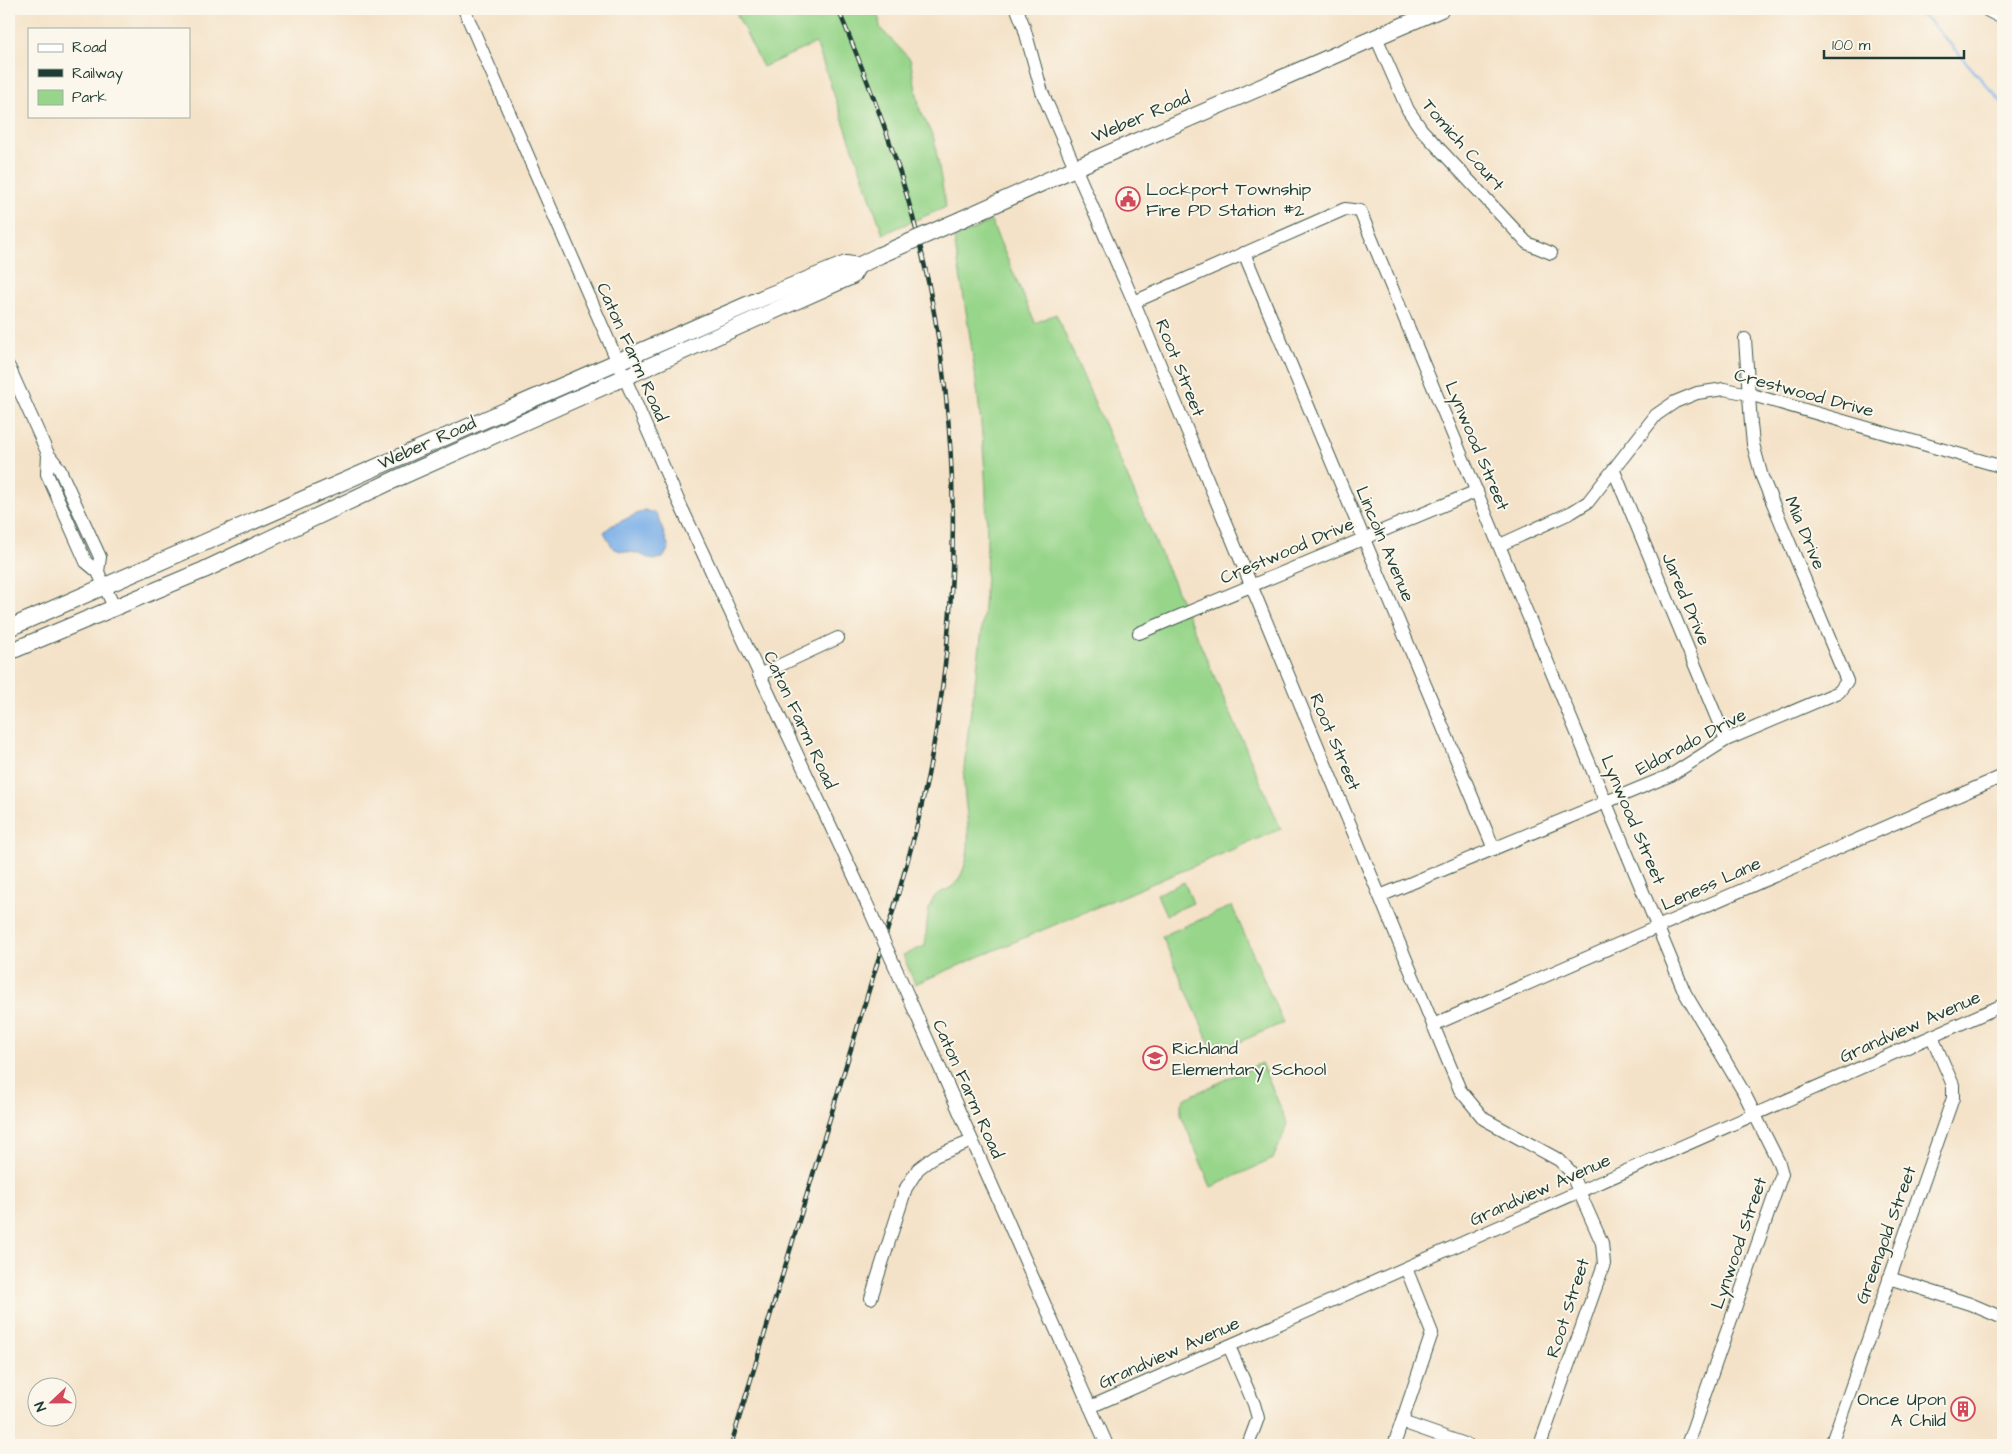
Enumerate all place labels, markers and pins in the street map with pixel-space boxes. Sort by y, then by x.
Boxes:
place label: Lockport Township Fire PD Station #2 [1146,177,1311,223]
public building icon: Lockport Township Fire PD Station #2 [1115,186,1141,212]
place label: Richland Elementary School [1172,1036,1327,1083]
school or university icon: Richland Elementary School [1142,1045,1168,1071]
place label: Once Upon A Child [1857,1387,1946,1433]
building icon: Once Upon A Child [1950,1396,1976,1422]

